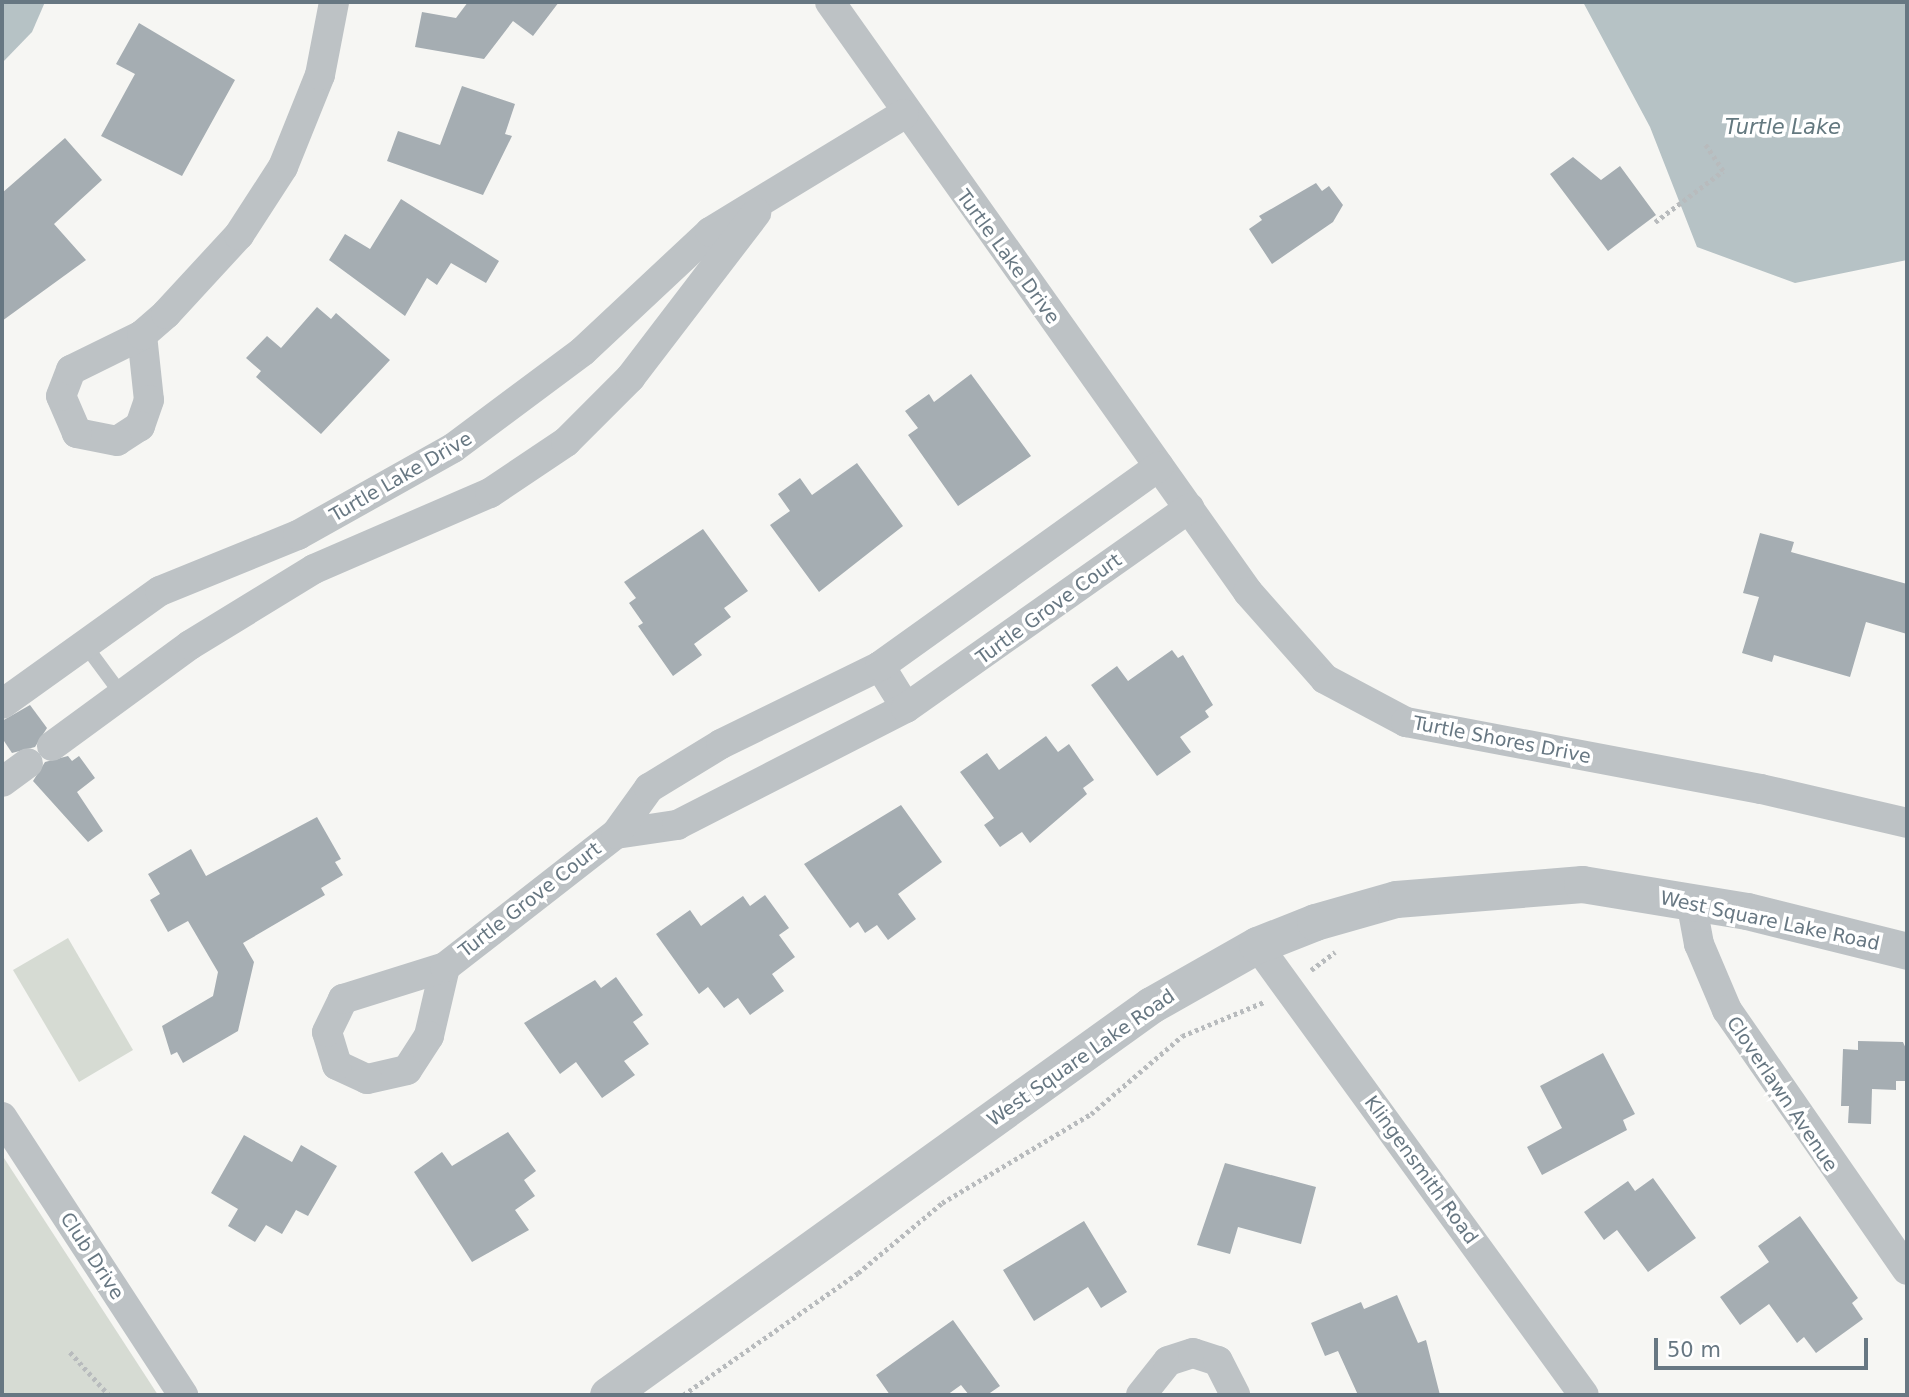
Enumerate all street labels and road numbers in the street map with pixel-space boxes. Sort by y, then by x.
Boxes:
street label: Turtle Lake Drive [952,186,1064,328]
street label: Turtle Lake Drive [326,427,476,527]
street label: Turtle Grove Court [972,549,1126,669]
street label: Turtle Shores Drive [1411,712,1593,768]
street label: Turtle Grove Court [454,837,606,963]
street label: West Square Lake Road [1658,887,1882,955]
street label: West Square Lake Road [983,985,1179,1131]
street label: Cloverlawn Avenue [1722,1012,1842,1176]
street label: Klingensmith Road [1360,1091,1482,1249]
street label: Club Drive [55,1208,129,1304]

